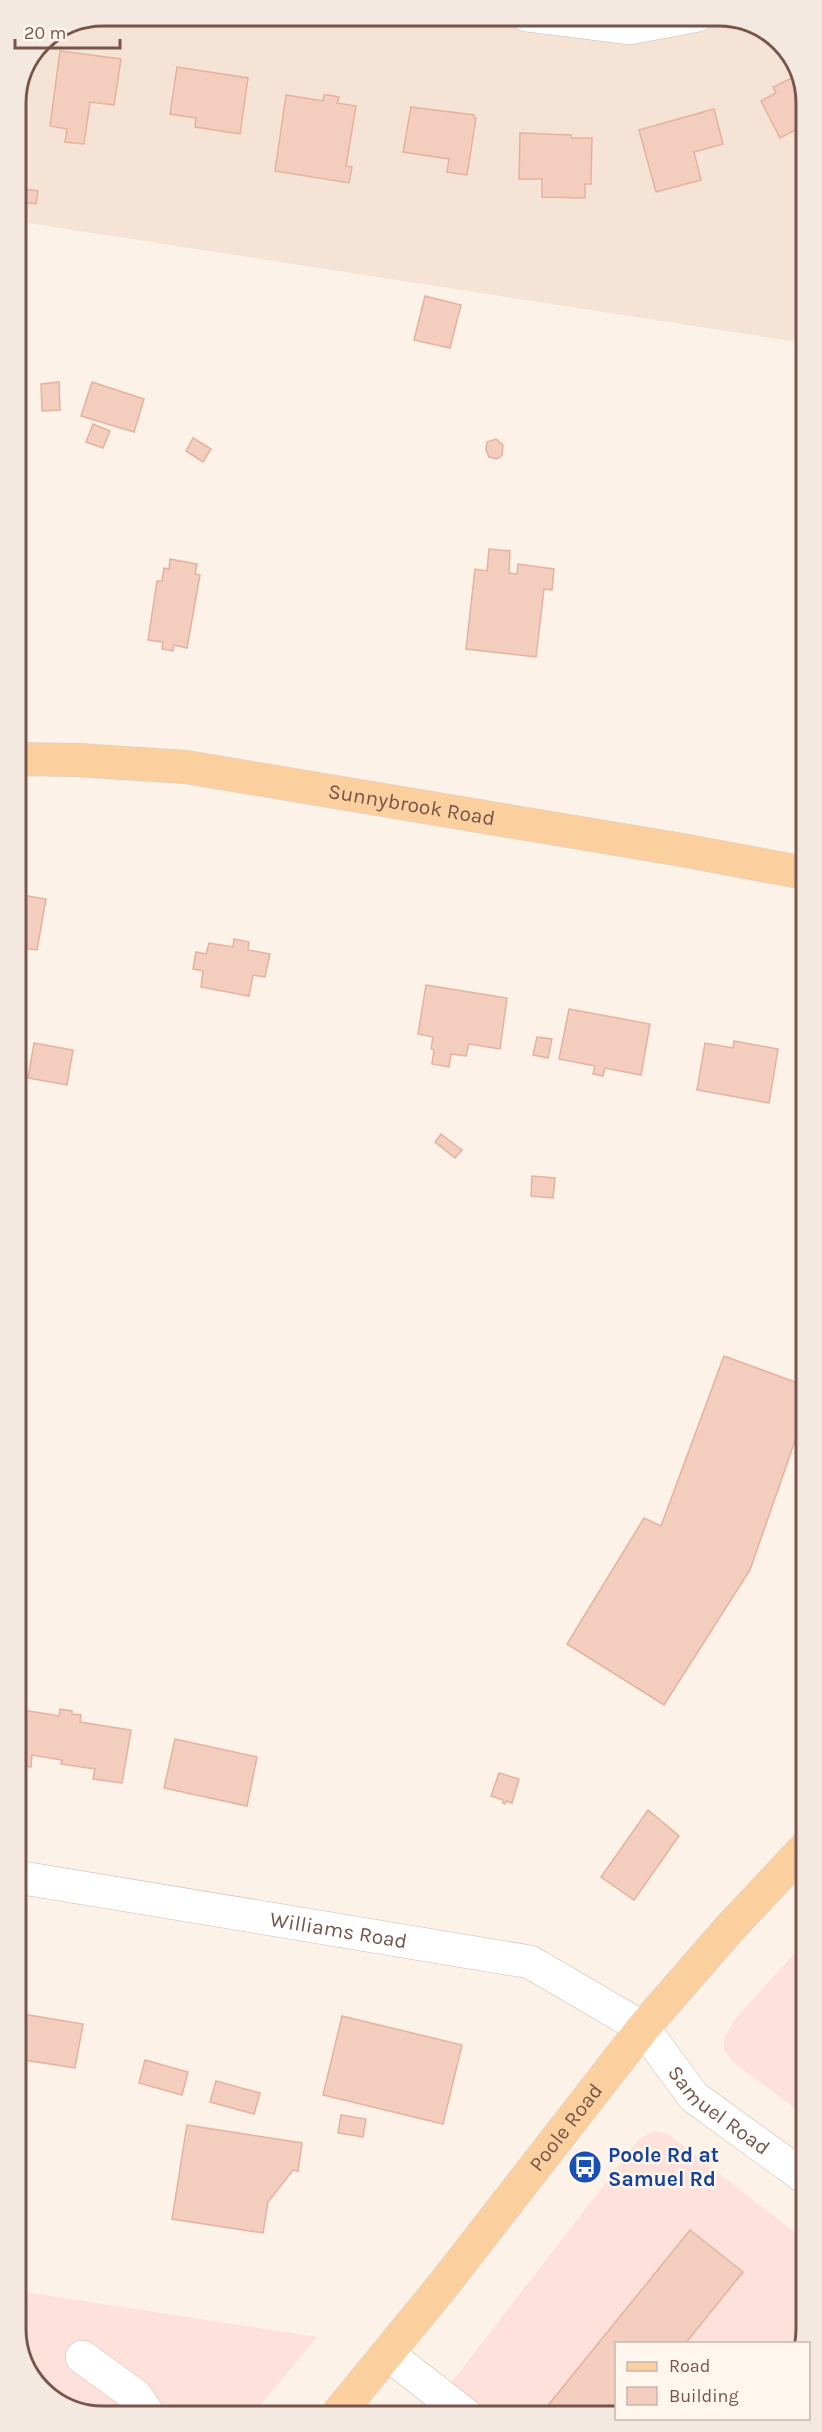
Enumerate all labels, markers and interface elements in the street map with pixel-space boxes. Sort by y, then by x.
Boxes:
scale bar [15,12,120,50]
text: 20 m [24,22,66,44]
street label: Sunnybrook Road [326,779,497,831]
street label: Williams Road [268,1907,409,1953]
street label: Samuel Road [663,2061,774,2160]
street label: Poole Road [524,2079,607,2176]
place label: Poole Rd at Samuel Rd [608,2143,719,2191]
bus stop icon: Poole Rd at Samuel Rd [567,2149,603,2185]
legend [615,2342,810,2420]
text: Road [669,2355,710,2377]
text: Building [669,2385,739,2407]

